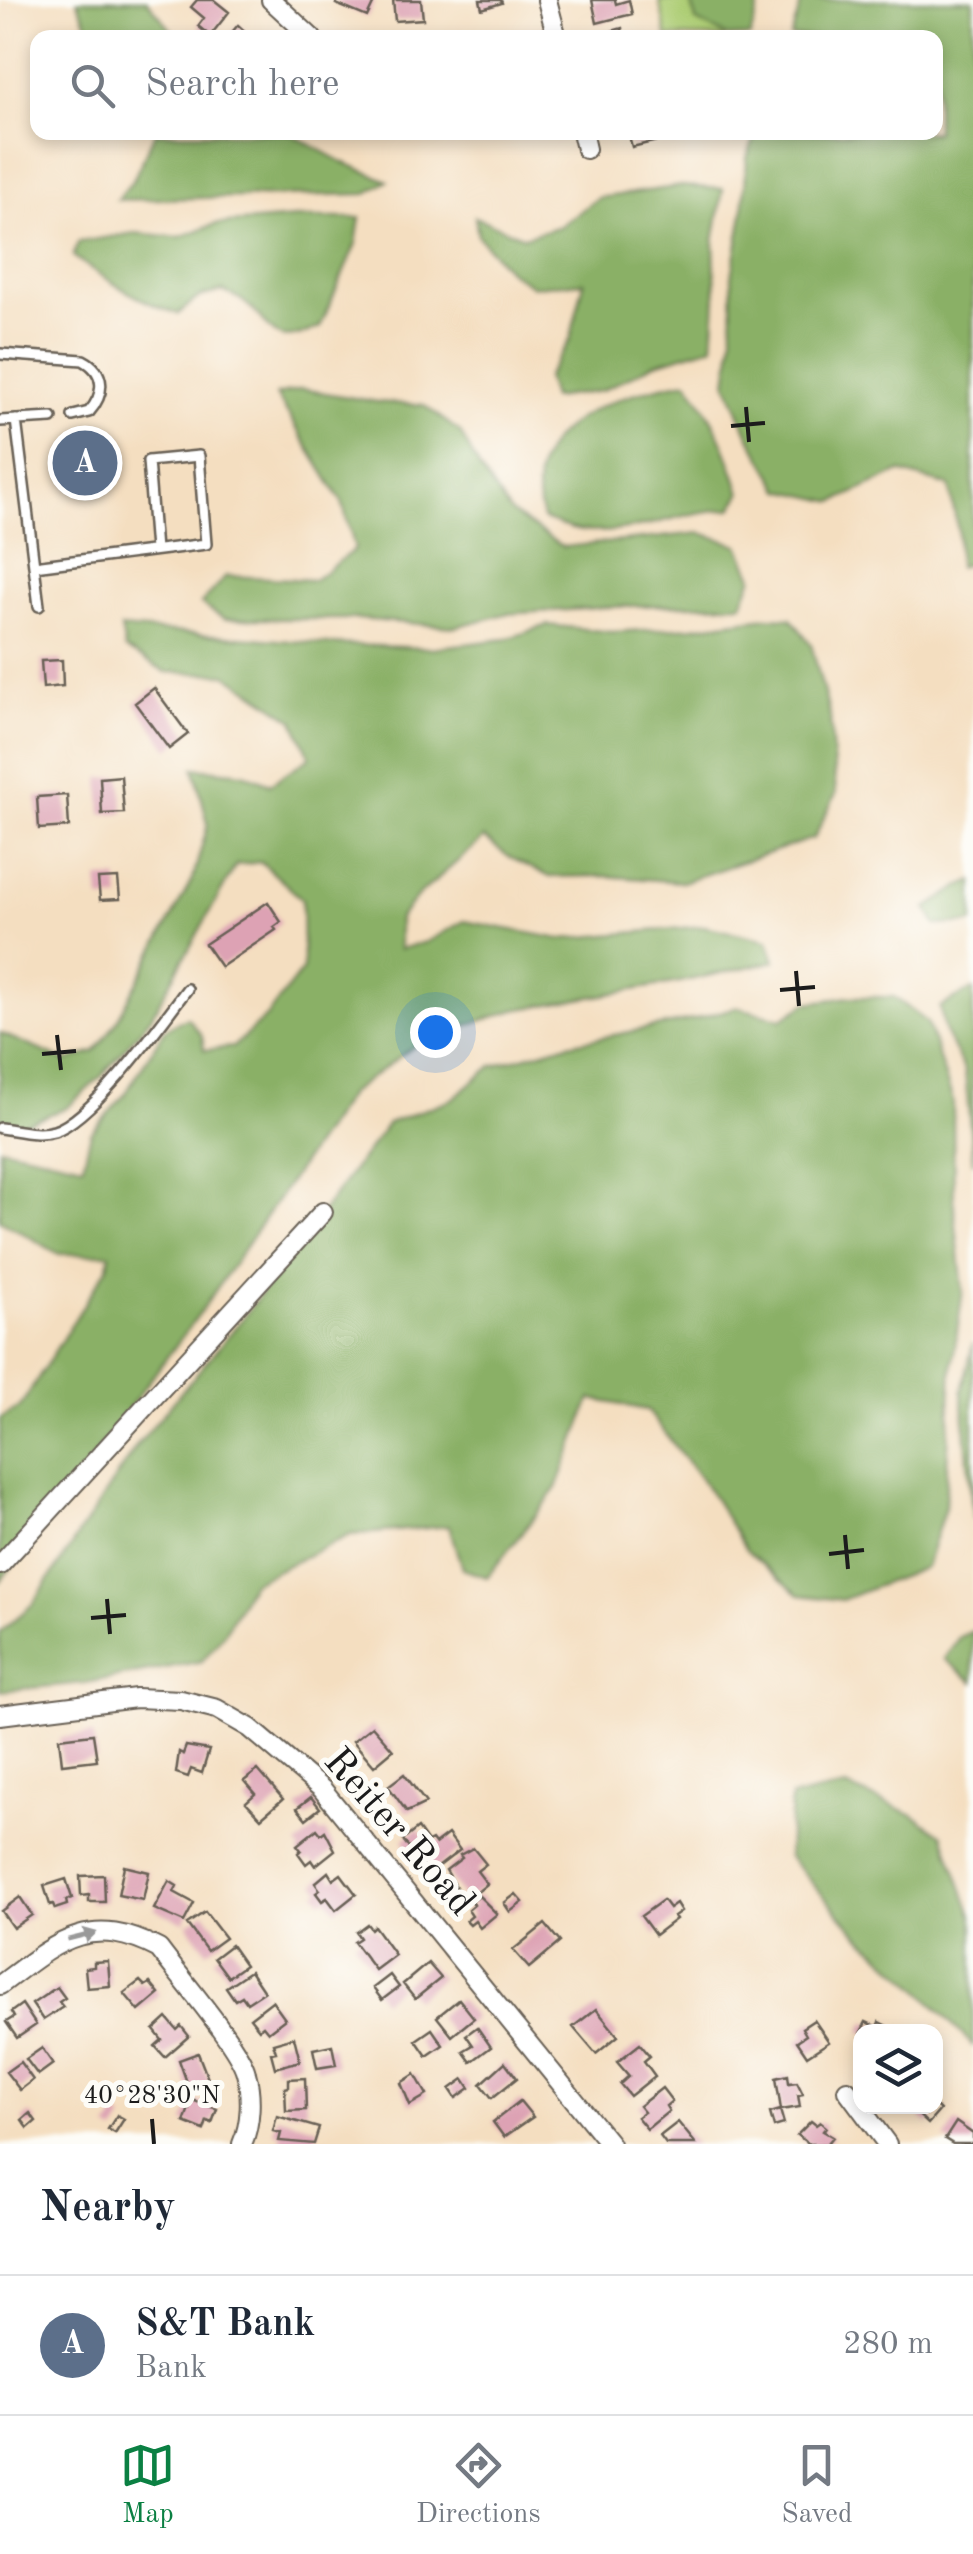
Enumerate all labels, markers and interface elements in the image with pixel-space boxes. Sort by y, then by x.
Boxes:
search box [30,30,943,140]
icon: search [65,58,120,113]
text: Search here [145,66,340,104]
pin: A [52,426,118,500]
your location [410,1007,461,1058]
street label: Reiter Road [315,1742,481,1924]
one-way arrow [67,1927,98,1943]
map controls [853,2024,943,2114]
button: layers [853,2024,943,2114]
text: 40°28'30"N [84,2084,220,2109]
text: Nearby [40,2188,176,2230]
text: S&T Bank [135,2306,315,2344]
text: A [60,2329,85,2361]
text: 280 m [843,2329,933,2361]
text: Bank [135,2353,207,2385]
tab: Map [120,2438,175,2533]
tab: Directions [416,2438,541,2533]
tab: Saved [781,2438,853,2533]

